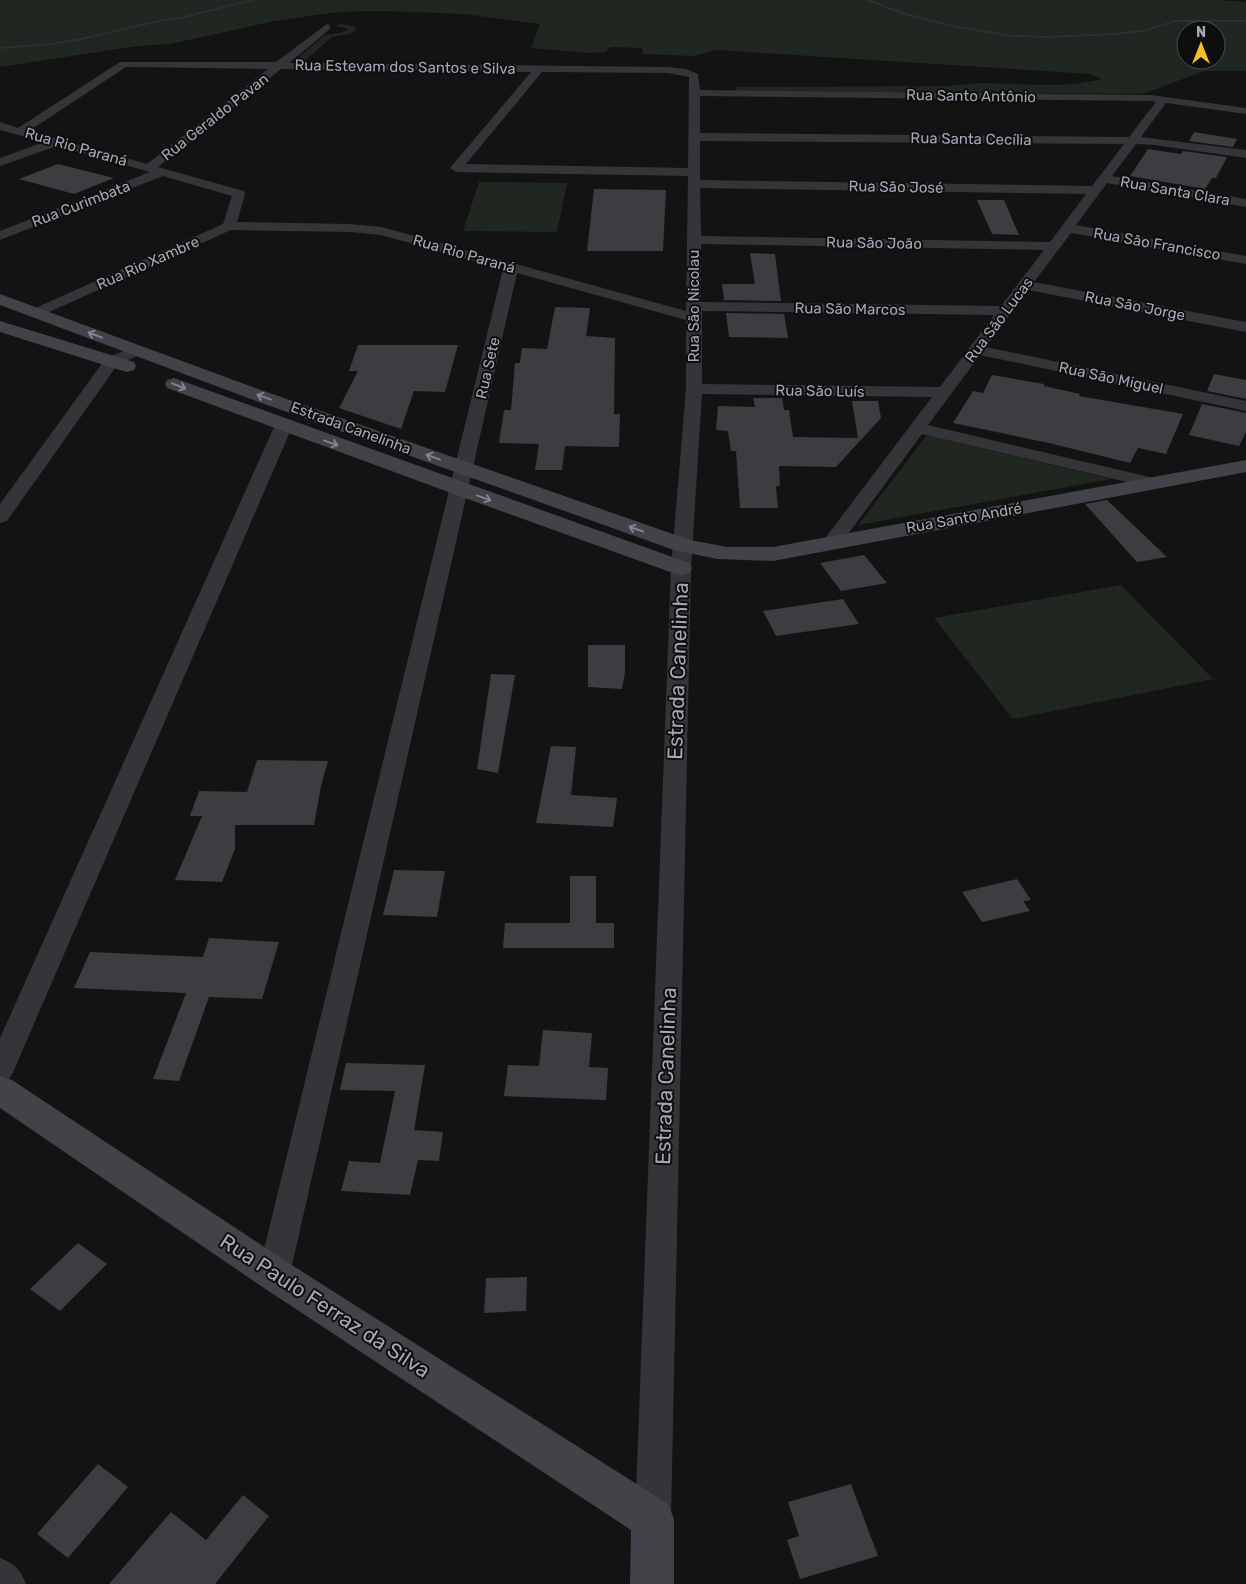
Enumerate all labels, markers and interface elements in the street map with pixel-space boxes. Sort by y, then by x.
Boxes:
north arrow [1176,20,1226,70]
text: N [1196,24,1206,41]
street label: Rua Estevam dos Santos e Silva [294,56,516,78]
street label: Rua Geraldo Pavan [158,70,272,164]
street label: Rua Santo Antônio [906,86,1036,106]
street label: Rua Rio Paraná [23,124,129,170]
street label: Rua Santa Cecília [910,129,1032,149]
street label: Rua Santa Clara [1119,172,1231,210]
street label: Rua Curimbata [29,177,133,231]
street label: Rua São José [848,177,944,197]
street label: Rua São Francisco [1092,224,1222,264]
street label: Rua Rio Paraná [411,231,517,277]
street label: Rua Rio Xambre [94,232,202,294]
street label: Rua São João [826,233,922,253]
street label: Rua São Nicolau [685,250,703,362]
street label: Rua São Lucas [961,274,1037,366]
street label: Rua São Jorge [1083,287,1187,325]
street label: Rua São Marcos [794,299,906,319]
one-way arrow [88,330,103,339]
street label: Rua Sete [472,335,504,401]
street label: Rua São Miguel [1057,358,1165,398]
street label: Rua São Luís [775,381,865,401]
one-way arrow [171,382,186,391]
one-way arrow [257,392,272,401]
street label: Estrada Canelinha [288,398,414,458]
one-way arrow [323,439,338,448]
one-way arrow [426,452,442,461]
one-way arrow [475,494,491,504]
street label: Rua Santo André [905,499,1023,537]
one-way arrow [629,524,644,533]
street label: Estrada Canelinha [662,582,693,760]
street label: Estrada Canelinha [650,987,681,1165]
street label: Rua Paulo Ferraz da Silva [216,1228,435,1383]

